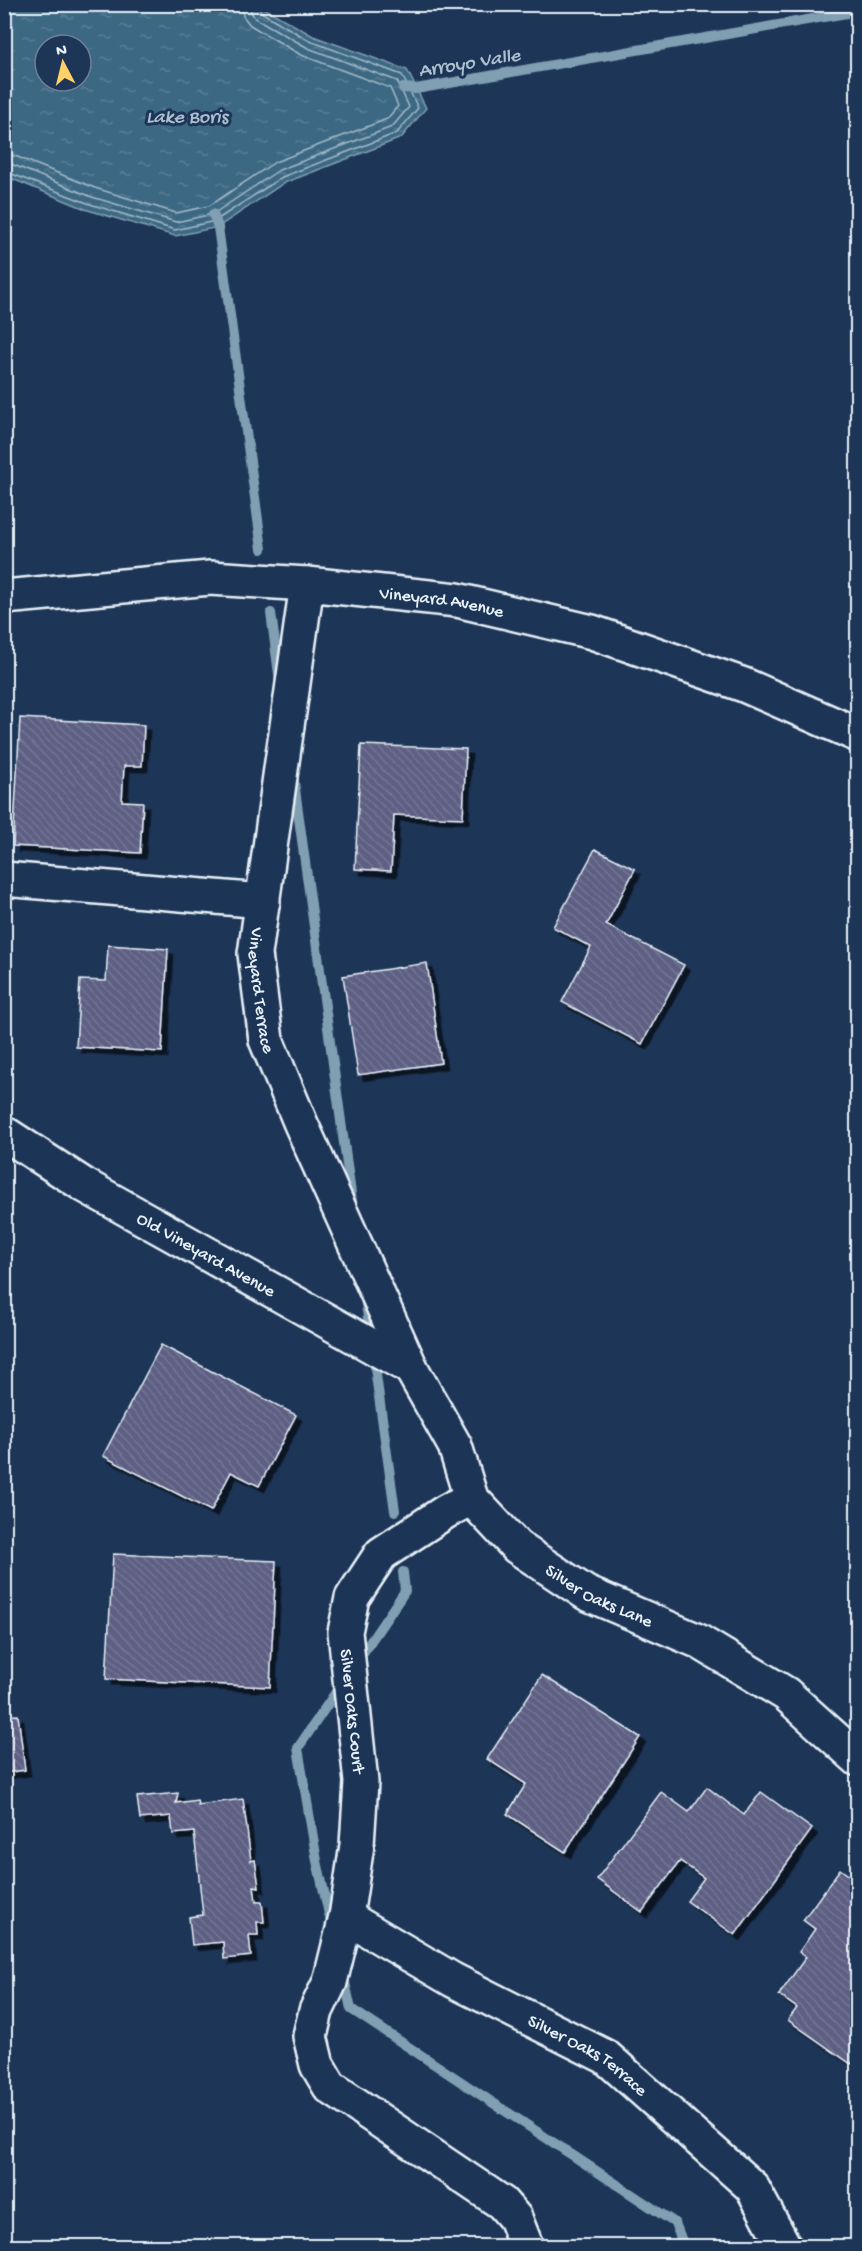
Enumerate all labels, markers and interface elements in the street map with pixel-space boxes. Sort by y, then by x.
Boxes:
north arrow [33,33,93,93]
text: N [55,41,68,62]
water label: Arroyo Valle [417,45,523,84]
water label: Lake Boris [146,107,230,130]
street label: Vineyard Avenue [377,584,506,624]
street label: Vineyard Terrace [242,925,279,1057]
street label: Old Vineyard Avenue [132,1209,279,1303]
street label: Silver Oaks Lane [540,1561,656,1634]
street label: Silver Oaks Court [334,1648,368,1776]
street label: Silver Oaks Terrace [524,2011,651,2102]

